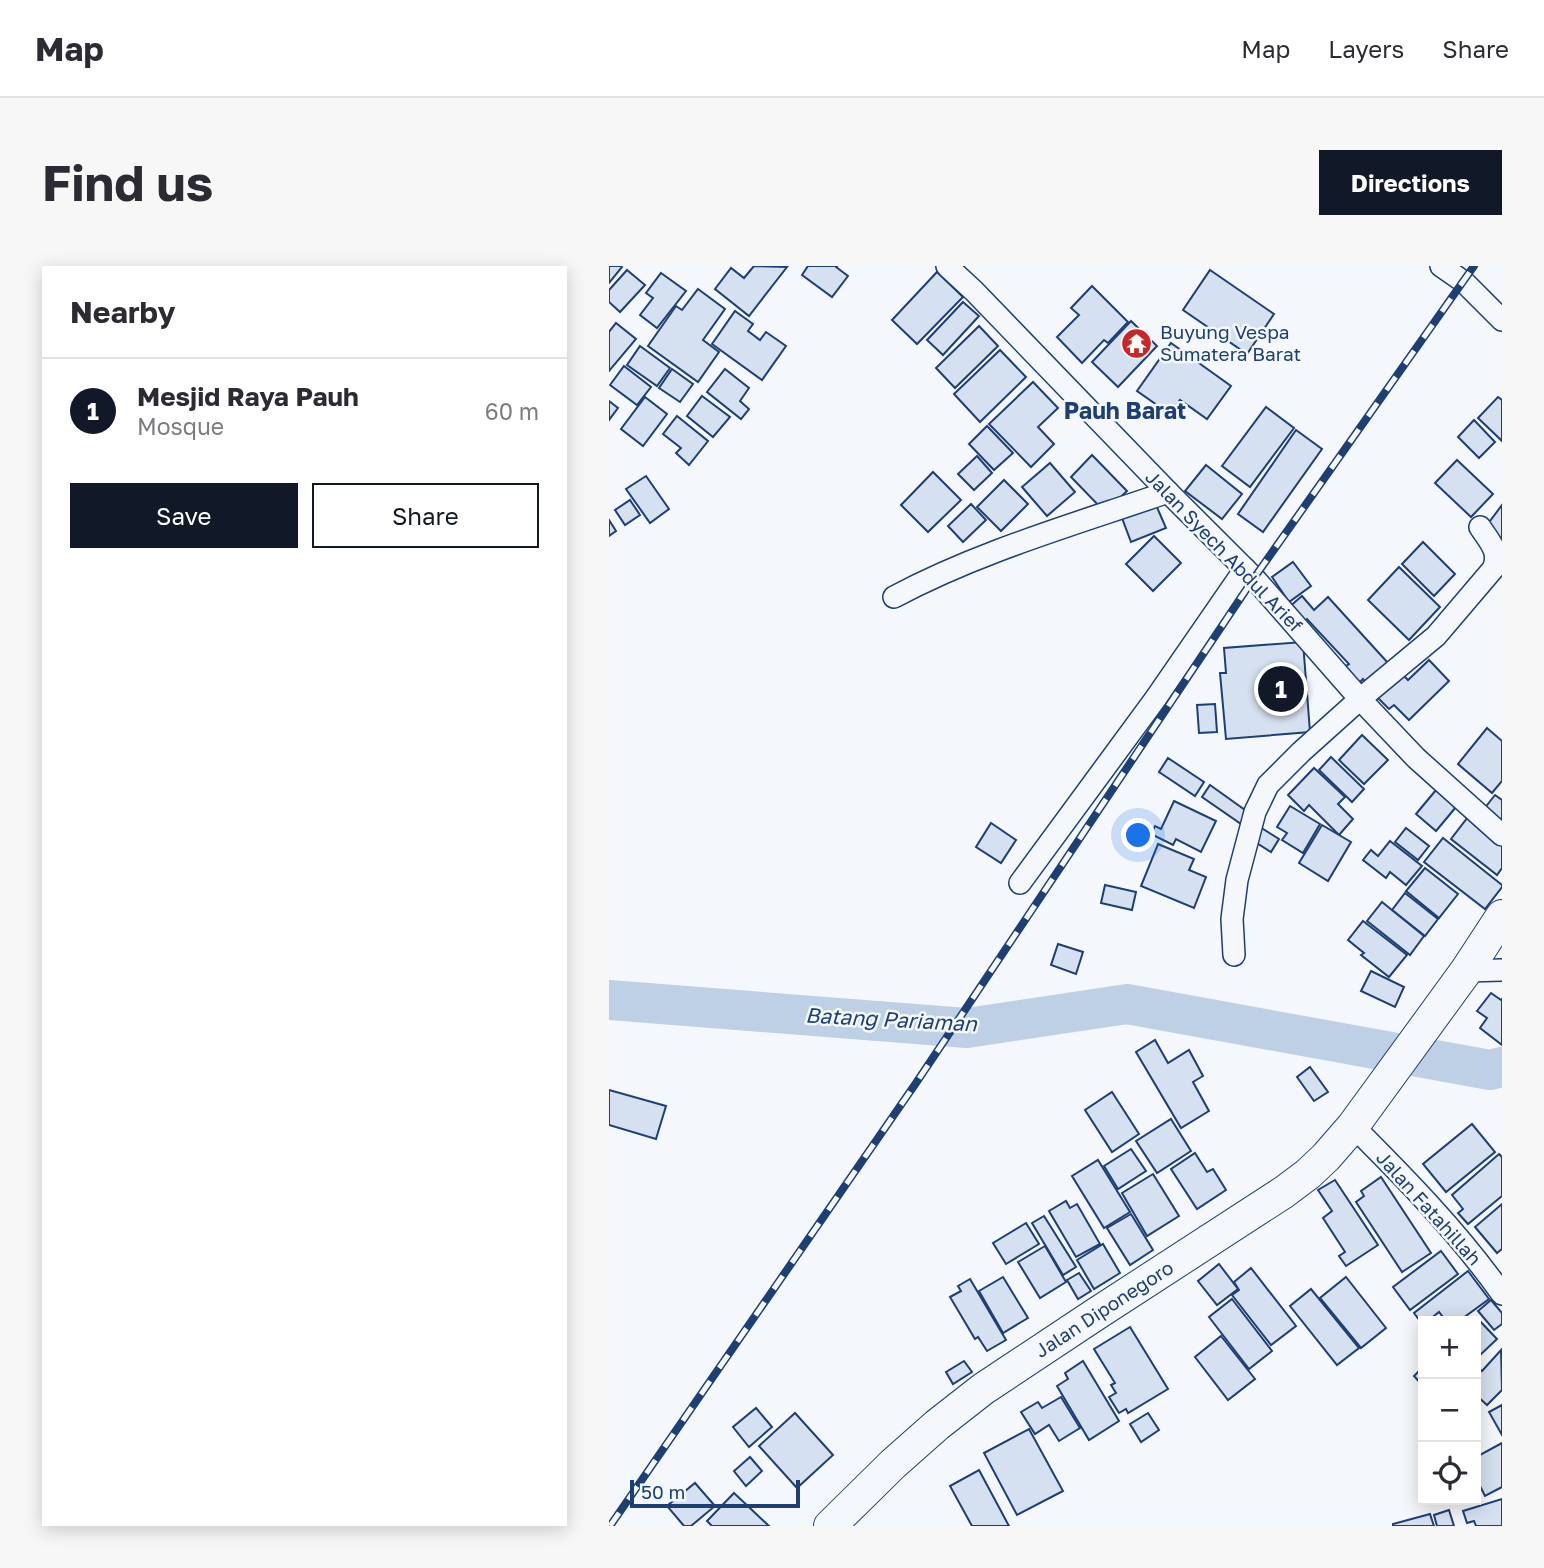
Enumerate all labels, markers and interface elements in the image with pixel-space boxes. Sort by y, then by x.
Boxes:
text: Map [35,29,104,68]
text: Map [1241,34,1290,63]
text: Layers [1328,34,1404,63]
text: Share [1442,34,1509,63]
button: Directions [1319,150,1502,215]
text: Find us [42,153,213,212]
text: Nearby [70,294,175,330]
place label: Buyung Vespa Sumatera Barat [1160,320,1301,365]
temple icon: Buyung Vespa Sumatera Barat [1120,326,1154,360]
text: Mesjid Raya Pauh [137,381,359,412]
district label: Pauh Barat [1064,396,1186,424]
text: 1 [87,397,99,425]
text: 60 m [485,397,539,425]
text: Mosque [137,412,224,440]
street label: Jalan Syech Abdul Arief [1141,465,1308,636]
button: Save [70,483,298,548]
button: Share [312,483,539,548]
pin: 1 [1258,663,1304,715]
your location [1121,818,1155,852]
water label: Batang Pariaman [805,1002,978,1037]
street label: Jalan Fatahillah [1372,1146,1487,1269]
street label: Jalan Diponegoro [1030,1255,1177,1362]
map controls [1418,1316,1481,1505]
button: + [1418,1316,1481,1379]
button: − [1418,1379,1481,1442]
button: locate [1418,1442,1481,1505]
scale bar [630,1477,800,1509]
text: 50 m [641,1480,685,1503]

